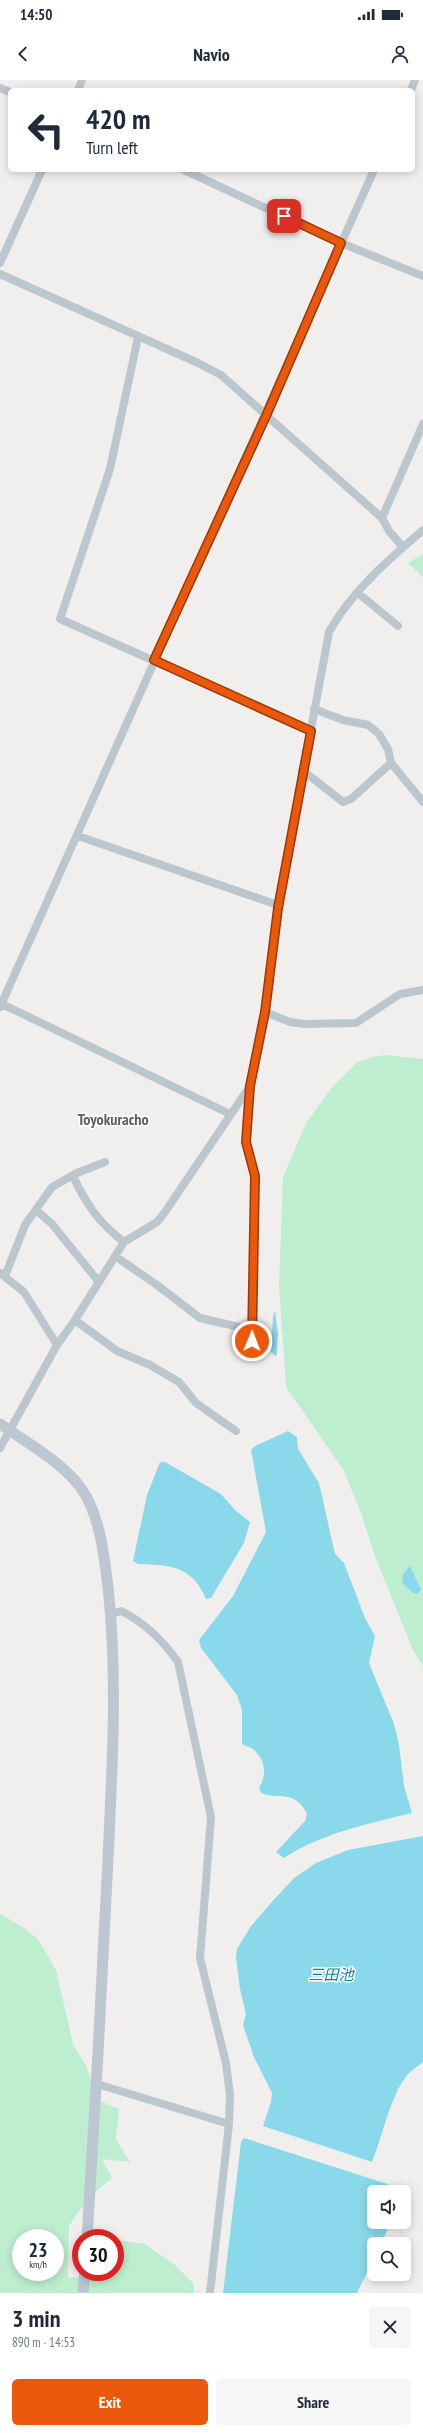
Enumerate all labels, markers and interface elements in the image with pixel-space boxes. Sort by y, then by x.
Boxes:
text: 14:50 [20,5,52,24]
icon: back [12,43,34,65]
text: Navio [193,43,230,66]
icon: person [389,43,411,65]
text: 420 m [86,100,150,137]
icon: left [20,104,72,156]
text: Turn left [86,136,138,159]
pin [267,199,301,233]
icon: arrive [273,205,295,227]
district label: Toyokuracho [77,1109,149,1129]
position arrow [231,1320,273,1362]
water label: 三田池 [308,1965,355,1984]
map controls [367,2185,411,2281]
button: sound [367,2185,411,2229]
speed limit sign: 30 [72,2229,124,2281]
text: 23 [28,2237,48,2263]
button: search [367,2237,411,2281]
text: km/h [29,2258,47,2271]
text: 3 min [12,2303,60,2334]
button: close [369,2306,411,2348]
text: 890 m · 14:53 [12,2334,75,2351]
button: Exit [12,2379,208,2425]
button: Share [216,2379,411,2425]

